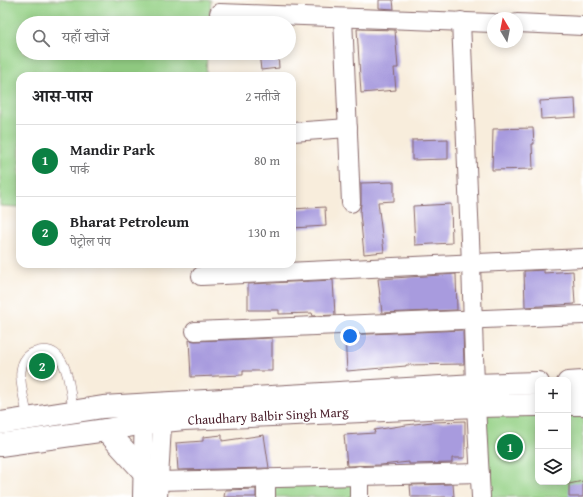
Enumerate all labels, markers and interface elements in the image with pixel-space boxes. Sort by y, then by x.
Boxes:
north arrow [487,12,523,48]
search box [16,16,296,60]
text: यहाँ खोजें [62,26,109,47]
icon: search [30,27,52,49]
text: आस-पास [32,83,92,108]
text: 2 नतीजे [245,87,280,106]
text: Mandir Park [70,139,155,160]
text: 1 [42,151,48,170]
text: 80 m [254,151,280,170]
text: पार्क [70,160,89,179]
text: Bharat Petroleum [70,211,189,232]
text: 2 [42,223,48,242]
text: 130 m [248,223,280,242]
text: पेट्रोल पंप [70,232,111,251]
your location [340,326,360,346]
pin: 2 [29,351,55,381]
map controls [535,377,571,485]
button: + [535,377,571,413]
street label: Chaudhary Balbir Singh Marg [187,402,349,430]
button: − [535,413,571,449]
pin: 1 [497,432,523,462]
button: layers [535,449,571,485]

